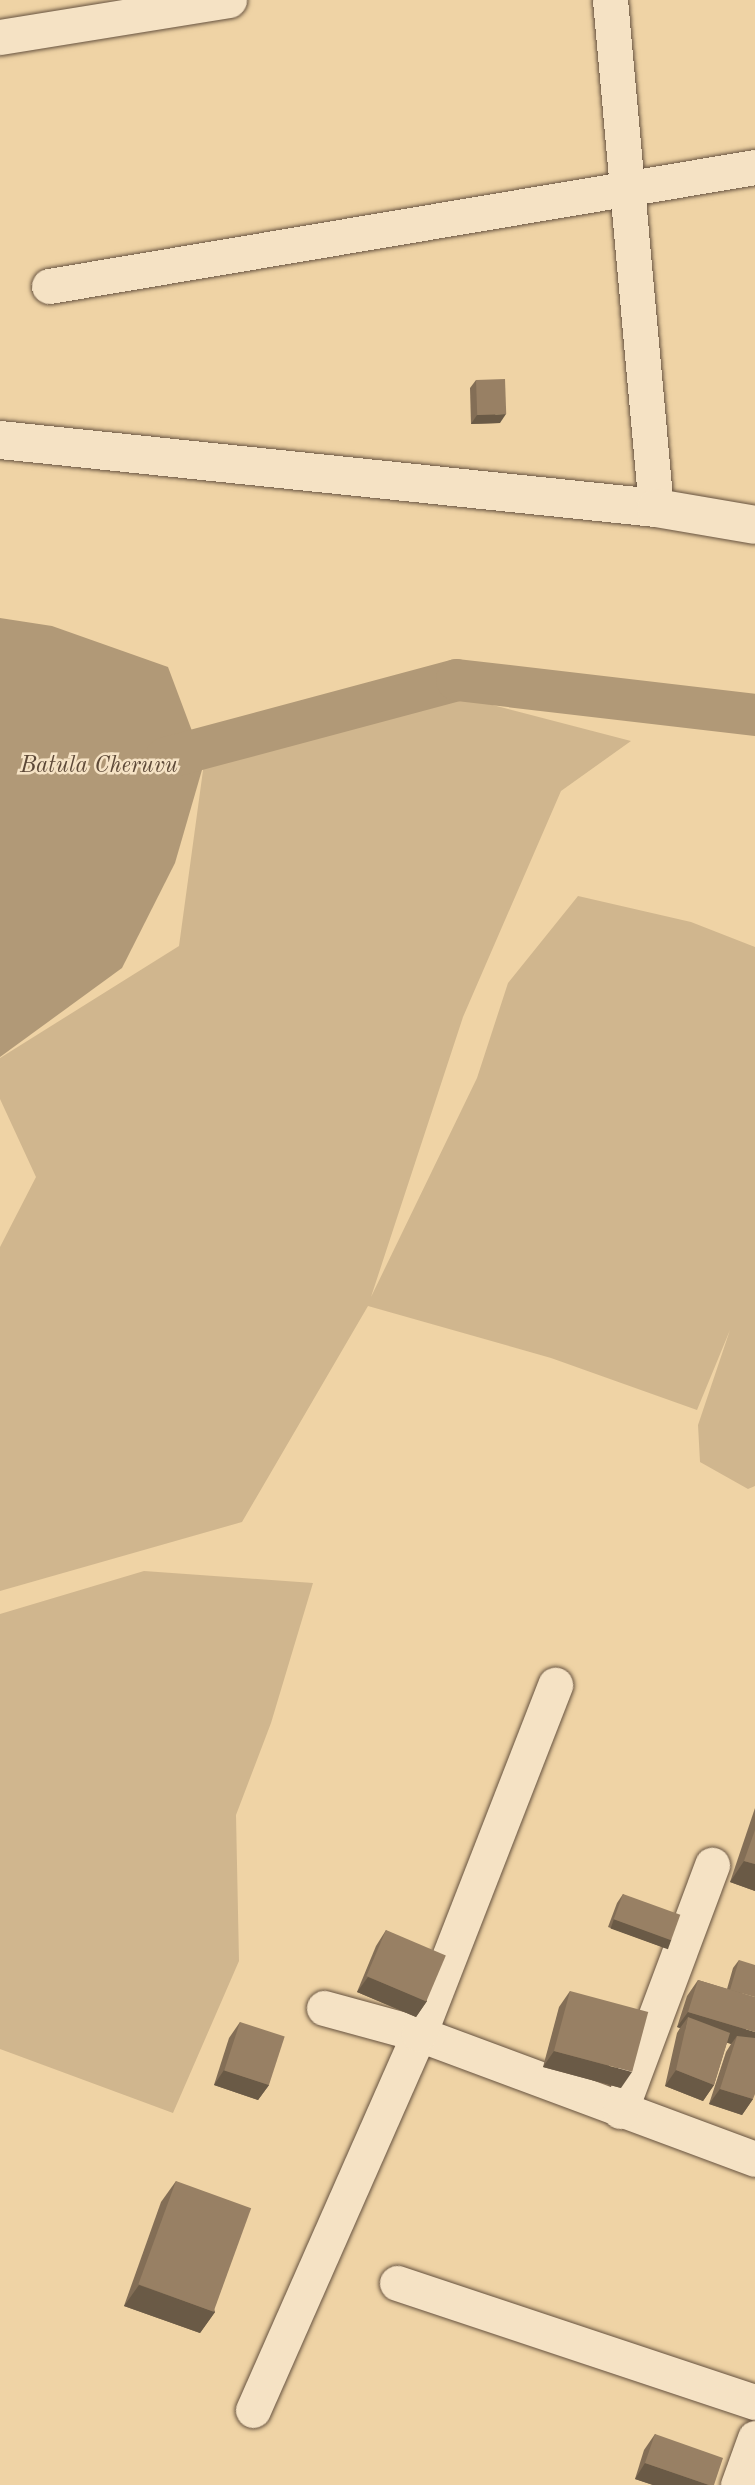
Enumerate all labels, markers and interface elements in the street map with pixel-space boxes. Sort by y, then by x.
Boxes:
water label: Batula Cheruvu [20,752,178,780]

